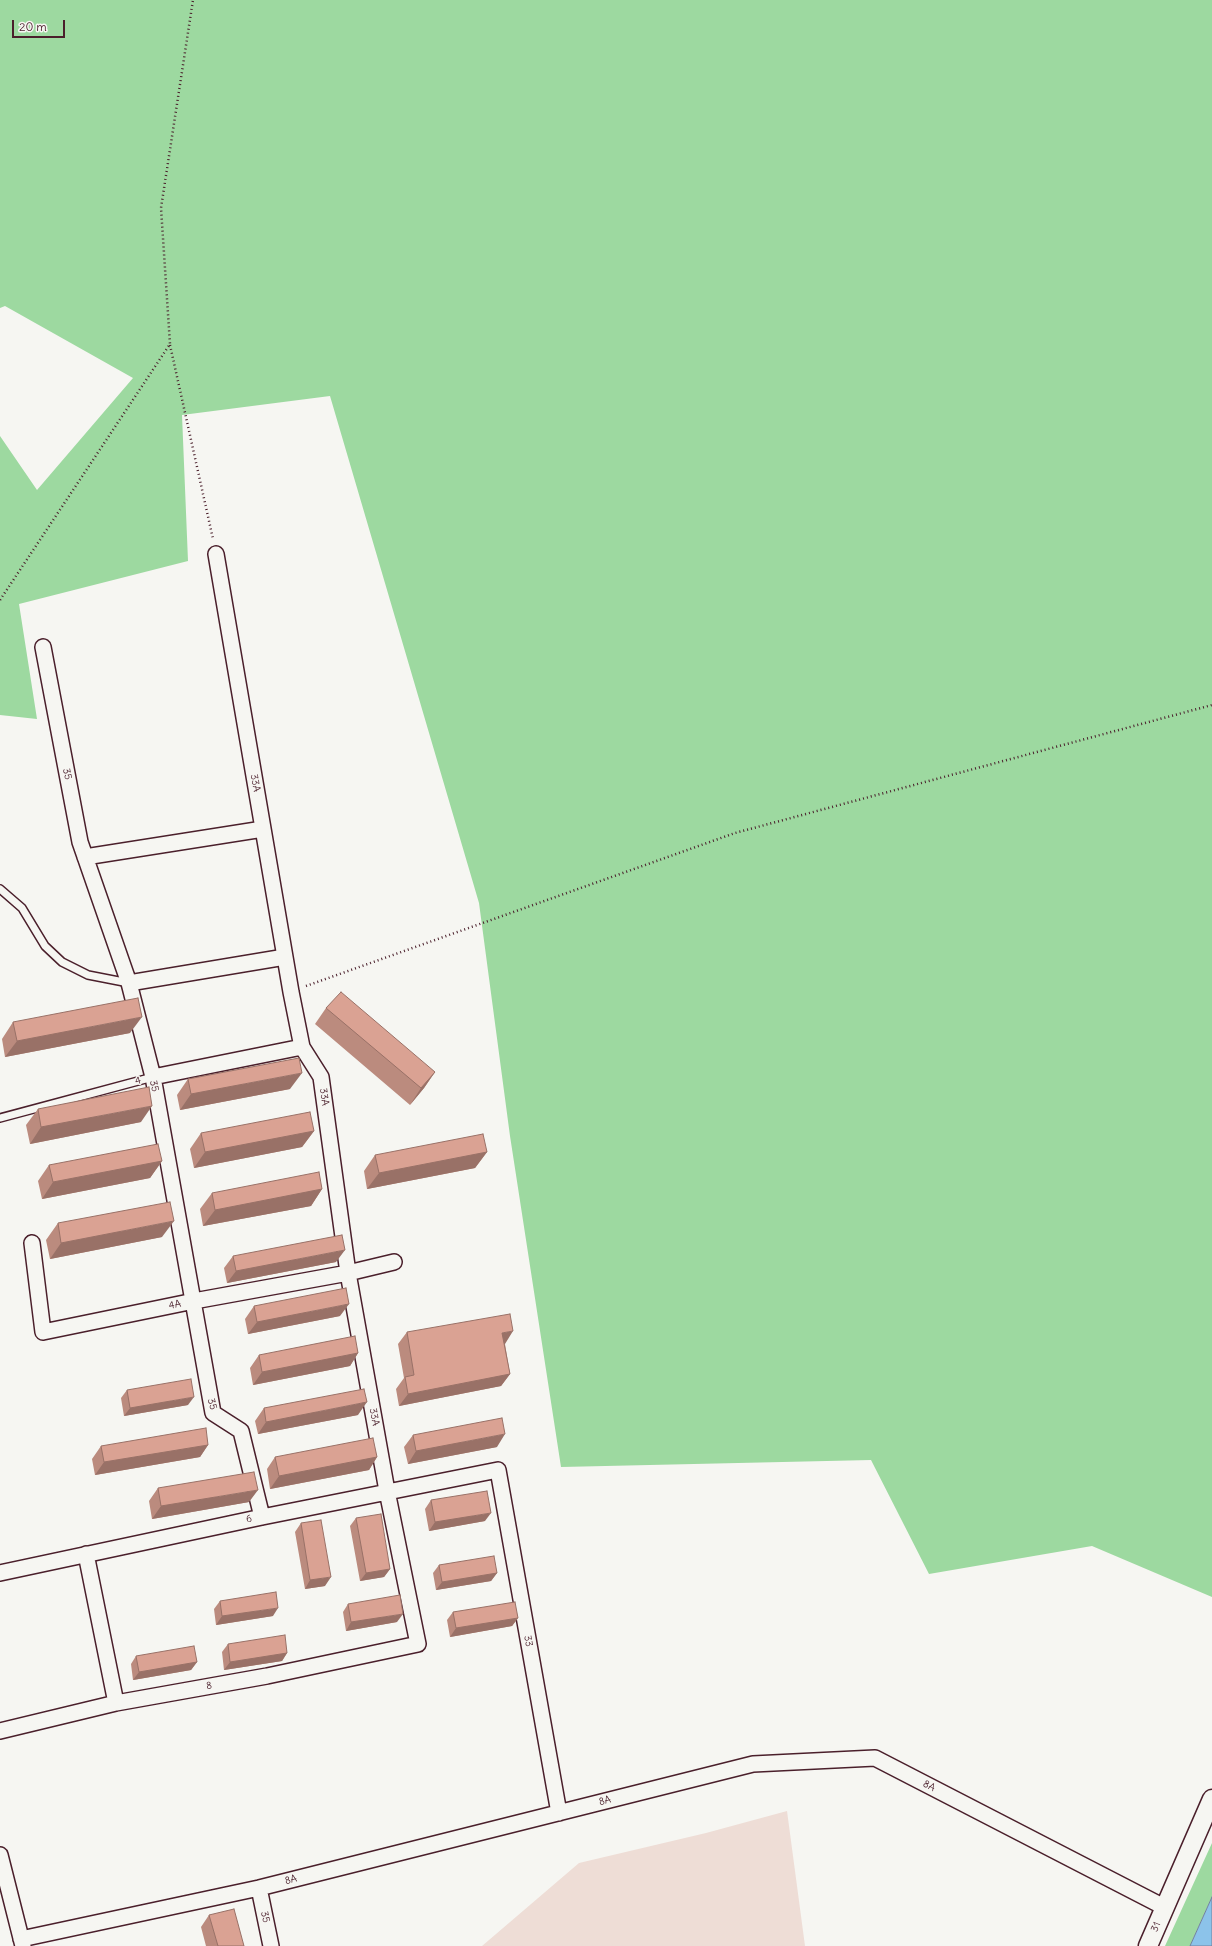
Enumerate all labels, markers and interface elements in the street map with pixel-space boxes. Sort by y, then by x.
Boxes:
scale bar [14,12,67,38]
text: 20 m [19,19,47,34]
street label: 35 [60,767,74,781]
street label: 33A [248,773,262,793]
street label: 4 [134,1074,142,1088]
street label: 35 [147,1079,161,1093]
street label: 33A [317,1087,331,1107]
street label: 4A [168,1298,182,1312]
street label: 35 [205,1397,219,1411]
street label: 33A [367,1407,381,1427]
street label: 6 [245,1513,253,1525]
street label: 33 [521,1634,535,1648]
street label: 8 [205,1680,213,1692]
street label: 8A [921,1778,937,1794]
street label: 8A [598,1794,612,1808]
street label: 8A [284,1873,298,1887]
street label: 35 [258,1910,272,1924]
street label: 31 [1149,1920,1163,1934]

